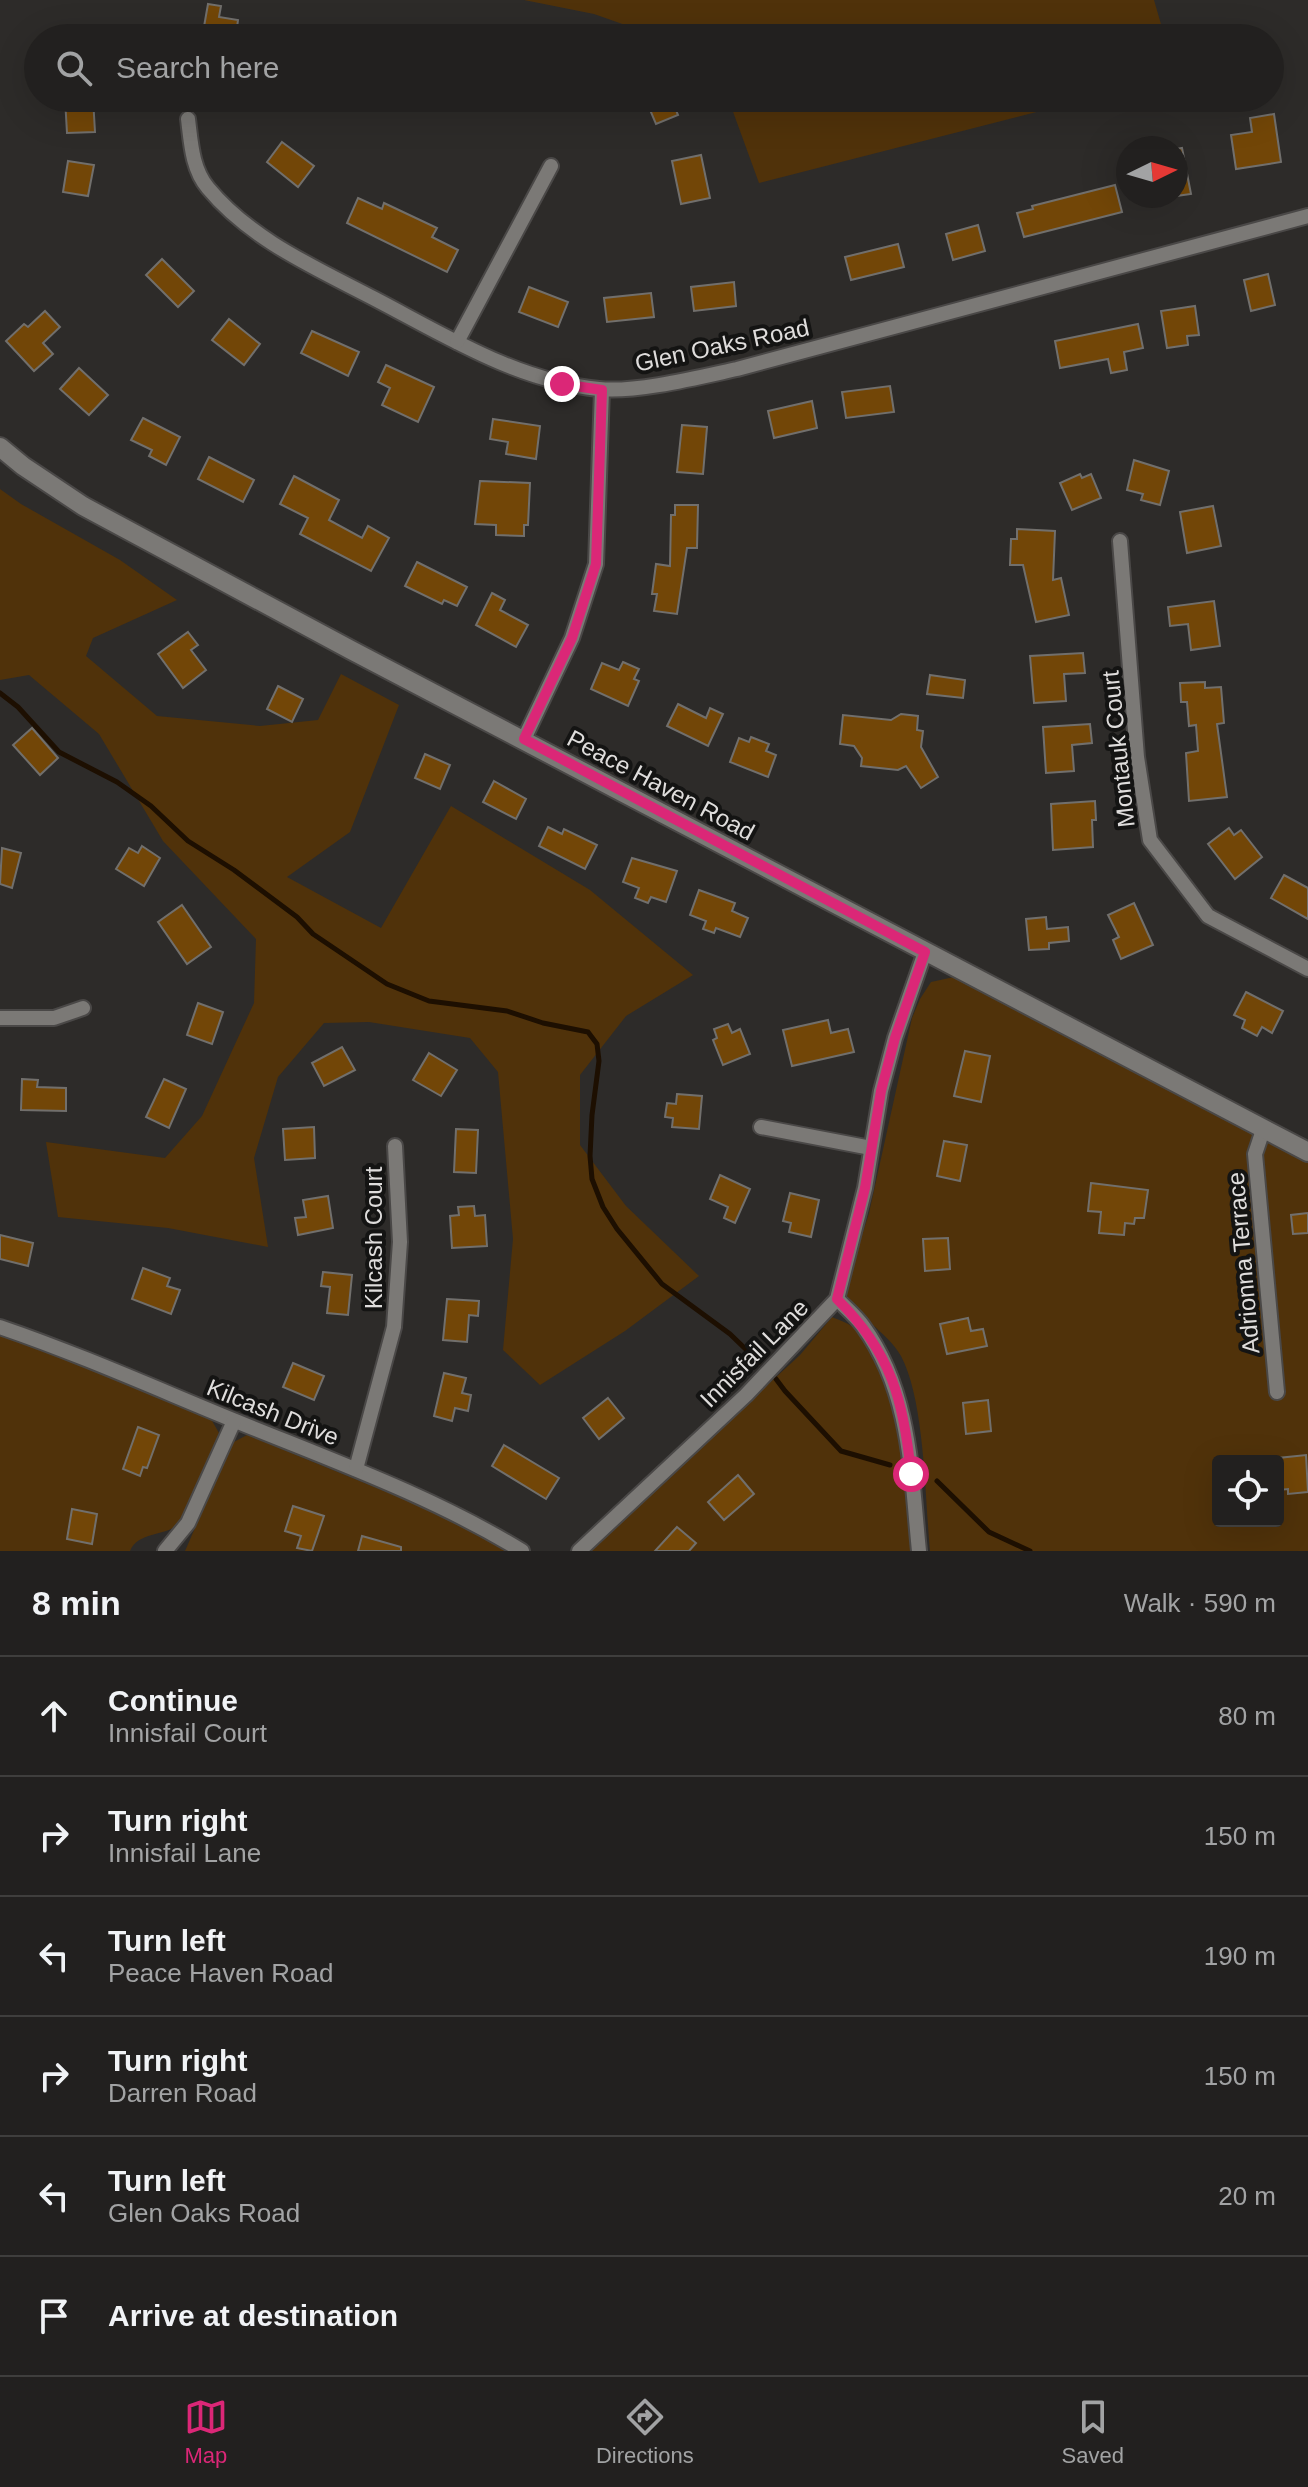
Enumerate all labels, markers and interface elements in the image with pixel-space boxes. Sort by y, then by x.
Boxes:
search box [24,24,1284,112]
icon: search [52,46,96,90]
text: Search here [116,51,279,84]
north arrow [1116,136,1188,208]
street label: Glen Oaks Road [632,313,812,377]
route end [544,366,580,402]
street label: Montauk Court [1096,669,1140,829]
street label: Peace Haven Road [563,724,759,846]
street label: Kilcash Court [360,1166,387,1309]
street label: Adrionna Terrace [1222,1171,1264,1355]
street label: Innisfail Lane [694,1293,814,1413]
street label: Kilcash Drive [203,1373,343,1451]
map controls [1212,1455,1284,1527]
button: locate [1212,1455,1284,1527]
route start [893,1456,929,1492]
text: 8 min [32,1584,121,1622]
text: Walk · 590 m [1124,1588,1276,1618]
text: Continue [108,1684,238,1717]
icon: ahead [32,1694,76,1738]
text: 80 m [1218,1701,1276,1731]
text: Innisfail Court [108,1718,267,1748]
text: Turn right [108,1804,247,1837]
icon: right [32,1814,76,1858]
text: 150 m [1204,1821,1276,1851]
text: Innisfail Lane [108,1838,261,1868]
text: Turn left [108,1924,226,1957]
icon: left [32,1934,76,1978]
text: 190 m [1204,1941,1276,1971]
text: Peace Haven Road [108,1958,333,1988]
text: Turn right [108,2044,247,2077]
icon: right [32,2054,76,2098]
text: 150 m [1204,2061,1276,2091]
text: Darren Road [108,2078,257,2108]
text: Turn left [108,2164,226,2197]
icon: left [32,2174,76,2218]
text: 20 m [1218,2181,1276,2211]
text: Glen Oaks Road [108,2198,300,2228]
icon: arrive [32,2294,76,2338]
text: Arrive at destination [108,2299,398,2332]
tab: Map [184,2395,228,2469]
tab: Directions [596,2395,694,2469]
tab: Saved [1062,2395,1124,2469]

